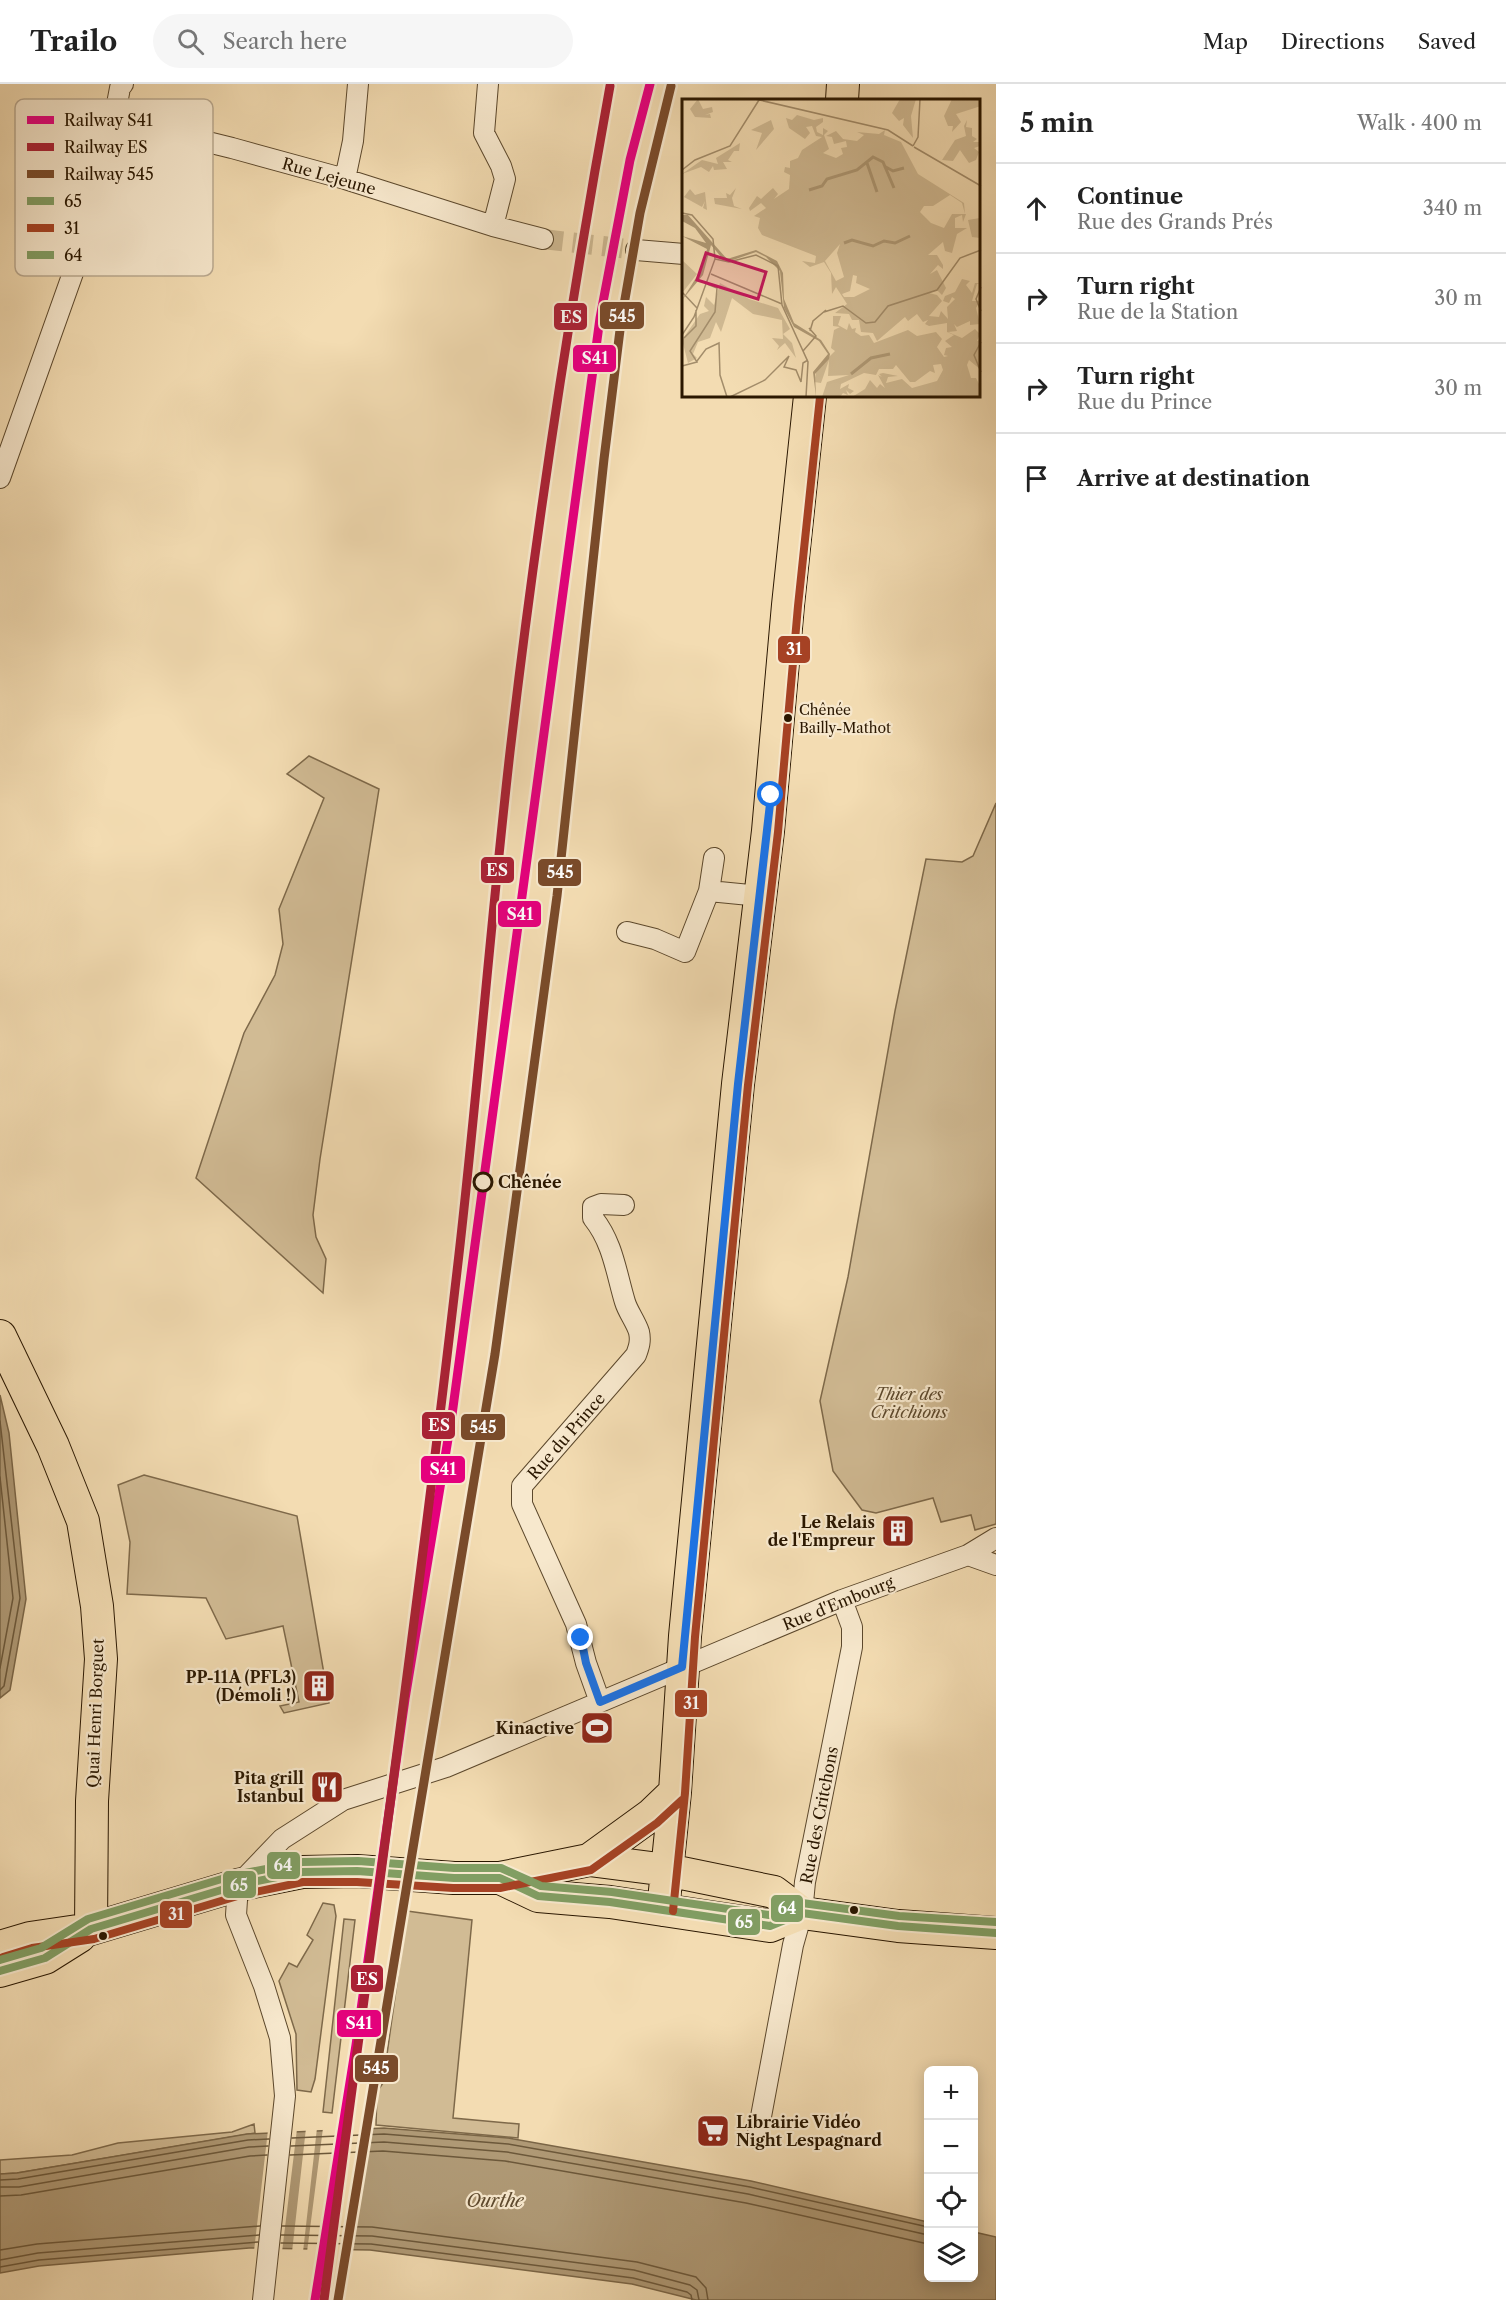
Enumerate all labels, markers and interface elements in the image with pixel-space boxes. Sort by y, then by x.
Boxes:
search box [153,14,573,68]
text: Trailo [30,24,117,58]
icon: search [174,25,207,58]
text: Search here [222,28,347,55]
text: Map [1203,29,1248,54]
text: Directions [1281,29,1385,54]
text: Saved [1418,29,1476,54]
legend [15,99,213,276]
inset map [682,99,981,398]
text: 5 min [1020,107,1094,139]
text: Railway S41 [64,110,153,130]
text: Walk · 400 m [1357,111,1482,135]
text: Railway ES [64,137,148,157]
street label: Rue Lejeune [280,153,378,199]
text: Railway 545 [64,164,154,184]
text: Continue [1077,183,1183,210]
text: 65 [64,191,82,211]
icon: ahead [1020,192,1053,225]
text: 340 m [1423,196,1482,220]
text: Rue des Grands Prés [1077,210,1273,234]
text: 31 [64,218,80,238]
text: 64 [64,245,83,265]
text: Turn right [1077,273,1195,300]
icon: right [1020,282,1053,315]
text: 30 m [1434,286,1482,310]
text: Rue de la Station [1077,300,1238,324]
line badge: 545 [599,301,645,330]
line badge: ES [553,302,588,331]
text: 545 [608,306,636,326]
text: ES [560,307,582,327]
line badge: S41 [572,344,617,373]
text: S41 [582,348,609,368]
text: Turn right [1077,363,1195,390]
icon: right [1020,372,1053,405]
text: 30 m [1434,376,1482,400]
text: Rue du Prince [1077,390,1212,414]
icon: arrive [1020,462,1053,495]
text: Arrive at destination [1077,465,1310,492]
line badge: 31 [777,635,811,664]
text: 31 [786,639,803,659]
place label: Chênée Bailly-Mathot [799,701,891,737]
marker: Chênée Bailly-Mathot [782,712,794,724]
route start [757,781,783,807]
line badge: ES [480,856,515,884]
line badge: 545 [537,858,582,887]
text: ES [486,860,508,880]
text: 545 [546,862,574,882]
line badge: S41 [497,900,542,928]
text: S41 [507,904,534,924]
marker: Chênée [473,1172,493,1192]
place label: Chênée [498,1172,562,1192]
park label: Thier des Critchions [871,1384,947,1422]
street label: Rue du Prince [523,1389,609,1483]
line badge: ES [421,1411,456,1440]
line badge: 545 [460,1413,506,1441]
text: ES [428,1415,450,1435]
text: 545 [469,1417,497,1437]
line badge: S41 [420,1455,466,1484]
text: S41 [430,1459,457,1479]
place label: Le Relais de l'Empreur [768,1512,875,1550]
building icon: Le Relais de l'Empreur [880,1513,916,1549]
street label: Rue d'Embourg [779,1571,897,1634]
route end [567,1624,593,1650]
street label: Quai Henri Borguet [82,1638,108,1788]
place label: PP-11A (PFL3) (Démoli !) [186,1667,296,1705]
building icon: PP-11A (PFL3) (Démoli !) [301,1668,337,1704]
line badge: 31 [674,1689,708,1718]
text: 31 [683,1693,700,1713]
sports icon: Kinactive [579,1710,615,1746]
place label: Kinactive [495,1718,574,1738]
street label: Rue des Critchons [796,1745,842,1885]
place label: Pita grill Istanbul [234,1768,304,1806]
restaurant icon: Pita grill Istanbul [309,1769,345,1805]
line badge: 64 [266,1851,301,1880]
text: 64 [273,1855,293,1875]
line badge: 65 [222,1870,257,1899]
text: 65 [230,1875,248,1895]
line badge: 64 [770,1894,804,1923]
text: 64 [777,1898,797,1918]
line badge: 31 [159,1900,193,1929]
text: 31 [168,1904,185,1924]
unlabelled marker [848,1904,860,1916]
line badge: 65 [727,1908,761,1936]
text: 65 [735,1912,753,1932]
unlabelled marker [97,1930,109,1942]
line badge: ES [350,1964,384,1993]
text: ES [356,1969,378,1989]
line badge: S41 [336,2009,382,2038]
text: S41 [346,2013,373,2033]
line badge: 545 [354,2054,399,2083]
text: 545 [362,2058,390,2078]
map controls [924,2066,978,2282]
button: + [924,2066,978,2120]
place label: Librairie Vidéo Night Lespagnard [736,2112,882,2150]
supermarket icon: Librairie Vidéo Night Lespagnard [695,2113,731,2149]
button: − [924,2120,978,2174]
button: locate [924,2174,978,2228]
water label: Ourthe [466,2190,525,2212]
button: layers [924,2228,978,2282]

